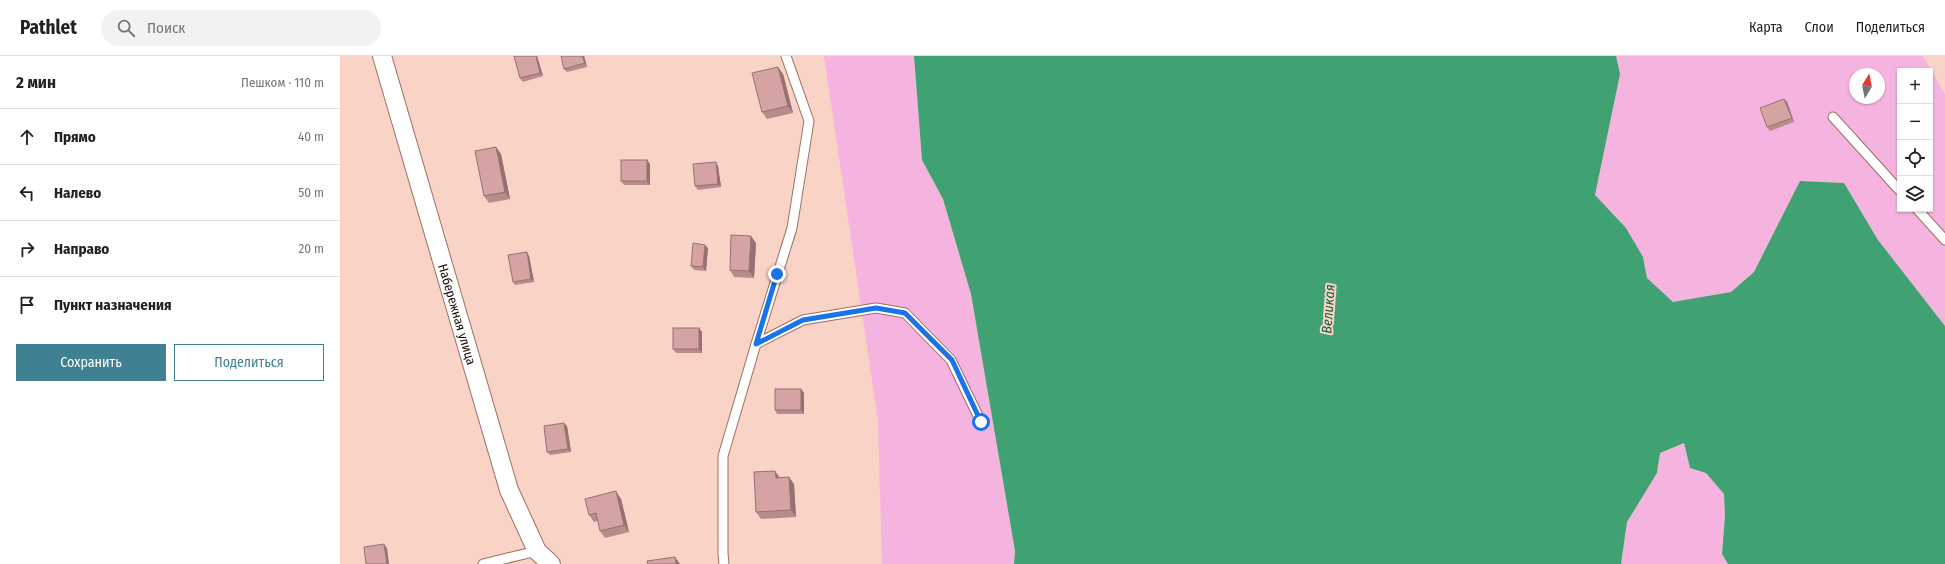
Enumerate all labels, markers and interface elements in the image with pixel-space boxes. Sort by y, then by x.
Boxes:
search box [101,10,381,46]
text: Pathlet [20,16,77,39]
icon: search [115,17,137,39]
text: Поиск [147,19,185,37]
text: Карта [1749,19,1783,36]
text: Слои [1805,19,1834,36]
text: Поделиться [1856,19,1925,36]
north arrow [1849,68,1885,104]
map controls [1897,68,1933,212]
button: + [1897,68,1933,104]
text: 2 мин [16,72,56,93]
text: Пешком · 110 m [241,75,324,90]
button: − [1897,104,1933,140]
icon: ahead [16,126,38,148]
text: Прямо [54,128,96,146]
text: 40 m [298,129,324,144]
button: locate [1897,140,1933,176]
button: layers [1897,176,1933,212]
icon: left [16,182,38,204]
text: Налево [54,184,101,202]
text: 50 m [298,185,324,200]
icon: right [16,238,38,260]
text: Направо [54,240,109,258]
text: 20 m [298,241,324,256]
street label: Набережная улица [435,262,479,367]
route end [768,265,786,283]
water label: Великая [1318,284,1339,334]
icon: arrive [16,294,38,316]
text: Пункт назначения [54,296,172,314]
button: Сохранить [16,344,166,381]
button: Поделиться [174,344,324,381]
route start [972,413,990,431]

